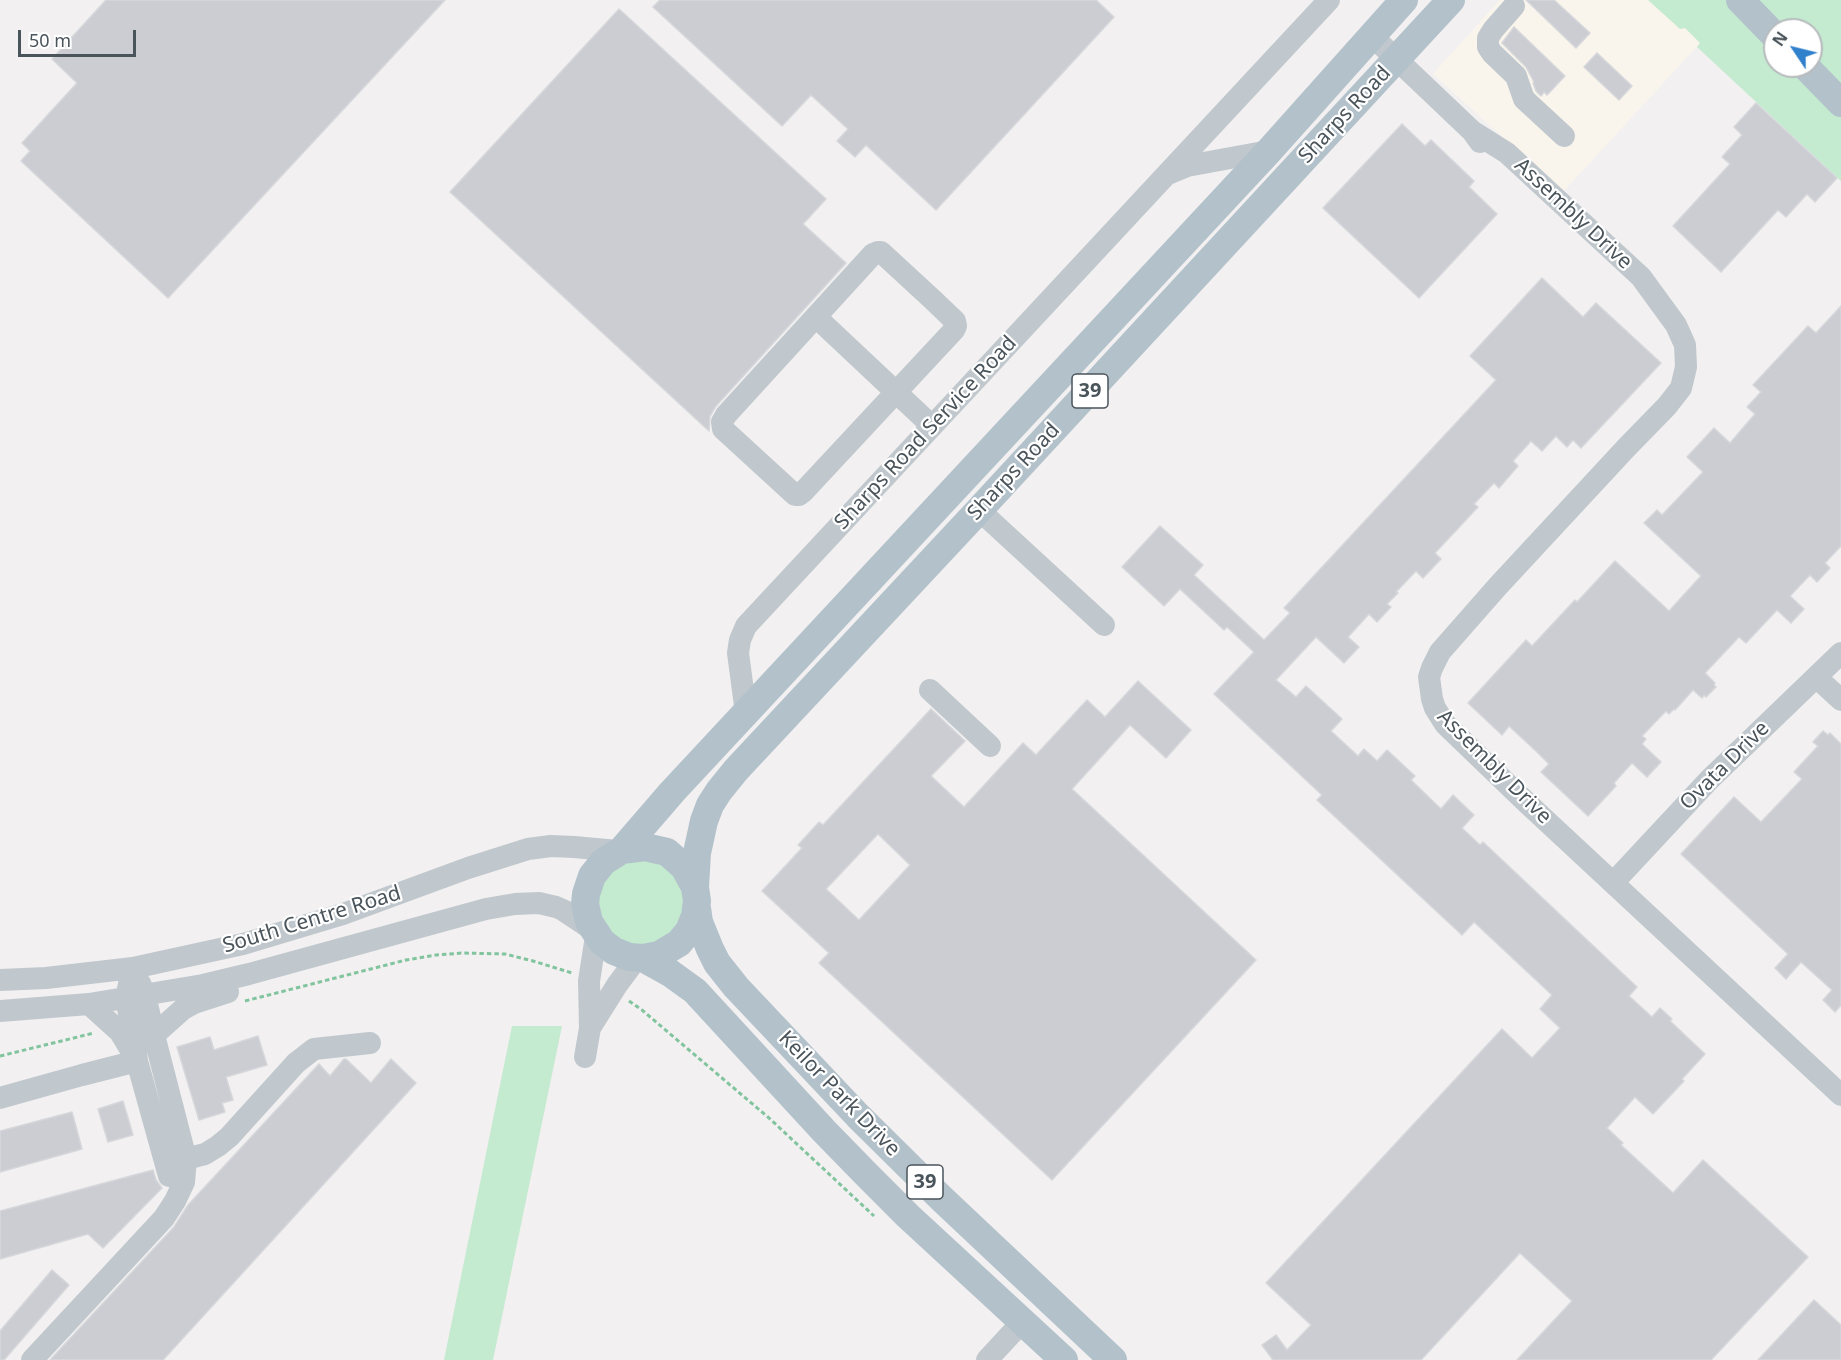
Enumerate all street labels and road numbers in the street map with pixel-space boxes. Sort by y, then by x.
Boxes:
street label: Sharps Road [1294,61,1396,169]
street label: Assembly Drive [1509,153,1637,275]
street label: Sharps Road Service Road [830,331,1022,535]
road number: 39 [1072,374,1108,408]
street label: Sharps Road [963,418,1065,526]
street label: Assembly Drive [1432,705,1556,829]
street label: Ovata Drive [1675,716,1775,816]
street label: South Centre Road [220,881,404,959]
street label: Keilor Park Drive [773,1026,905,1162]
road number: 39 [907,1165,943,1199]

